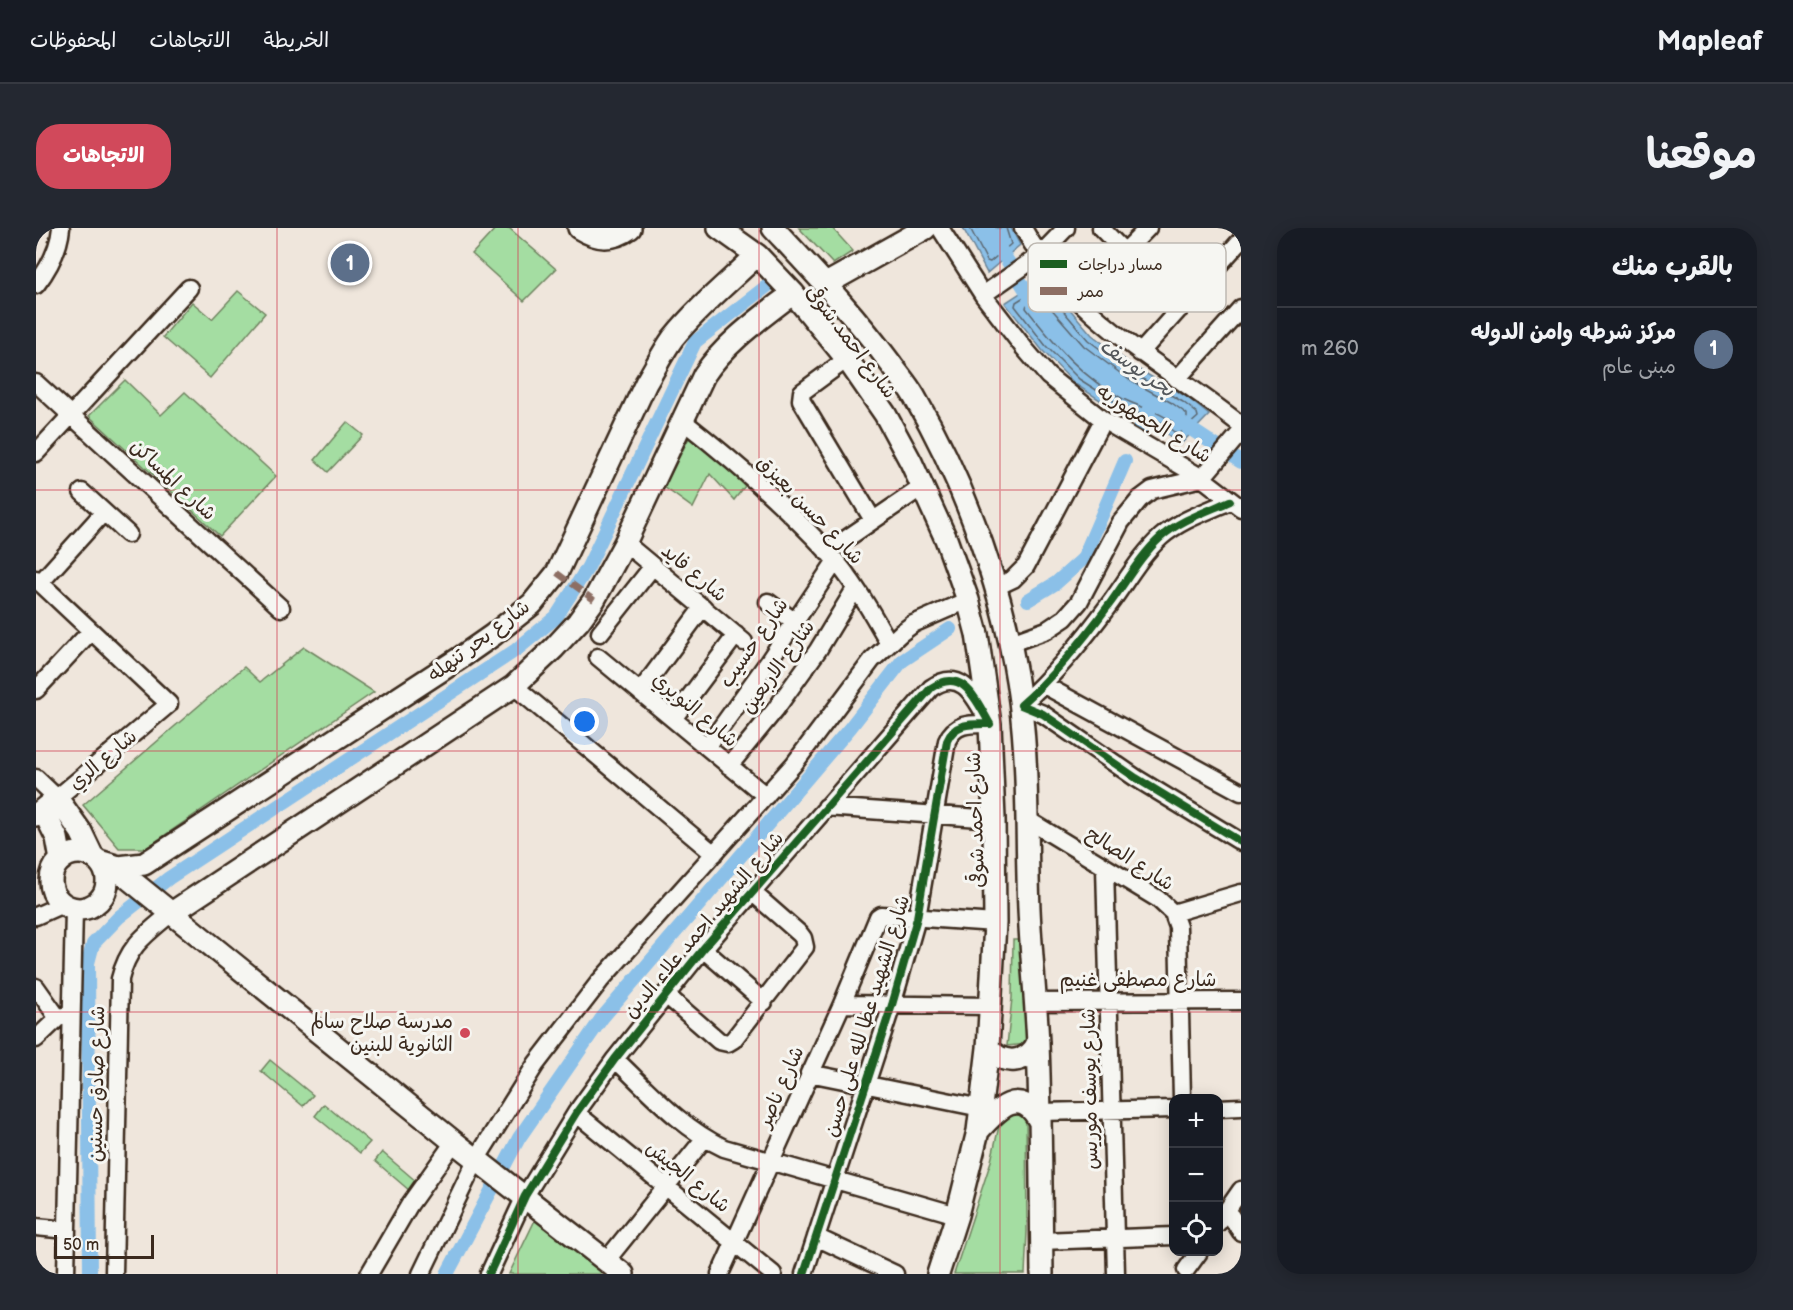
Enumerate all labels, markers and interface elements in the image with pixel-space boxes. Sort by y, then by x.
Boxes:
text: Mapleaf [1657,25,1763,58]
text: المحفوظات [30,28,116,53]
text: الاتجاهات [149,28,231,53]
text: الخريطة [264,28,329,53]
button: الاتجاهات [36,124,171,189]
text: موقعنا [1646,130,1757,181]
pin: 1 [330,240,370,285]
legend [1028,243,1226,312]
text: بالقرب منك [1612,252,1733,283]
text: مسار دراجات [1078,256,1163,275]
street label: شارع احمد شوقى [800,279,903,404]
text: ممر [1076,283,1104,302]
text: مركز شرطه وامن الدوله [1471,319,1676,346]
water label: بحر يوسف [1095,333,1180,403]
text: 260 m [1301,337,1359,361]
text: 1 [1709,337,1718,361]
text: مبنى عام [1602,355,1676,379]
street label: شارع الجمهوريه [1092,379,1216,470]
street label: شارع المساكن [125,434,221,526]
street label: شارع حسن بعيزق [751,450,868,570]
street label: شارع فايد [656,539,732,608]
street label: شارع حسيب [714,594,794,693]
street label: شارع بحر تنهله [423,595,535,688]
street label: شارع الاربعين [736,615,821,719]
street label: شارع النويري [646,667,743,754]
your location [570,707,599,736]
street label: شارع الري [64,725,143,797]
street label: شارع احمد شوقى [960,752,991,888]
street label: شارع الصالح [1081,822,1178,897]
street label: شارع الشهيد احمد علاء الدين [619,827,790,1024]
street label: شارع الشهيد عطا لله على حسن [819,892,916,1140]
street label: شارع مصطفى غنيم [1060,968,1217,994]
street label: شارع صادق حسنين [84,1006,111,1162]
street label: شارع يوسف موريس [1077,1008,1104,1170]
place label: مدرسة صلاح سالم الثانوية للبنين [310,1010,453,1058]
marker: مدرسة صلاح سالم الثانوية للبنين [458,1026,472,1040]
street label: شارع ناصر [752,1043,810,1134]
map controls [1169,1094,1223,1256]
button: + [1169,1094,1223,1148]
street label: شارع الجيش [640,1136,735,1219]
button: − [1169,1148,1223,1202]
button: locate [1169,1202,1223,1256]
scale bar [54,1232,154,1260]
text: 50 m [63,1236,99,1255]

